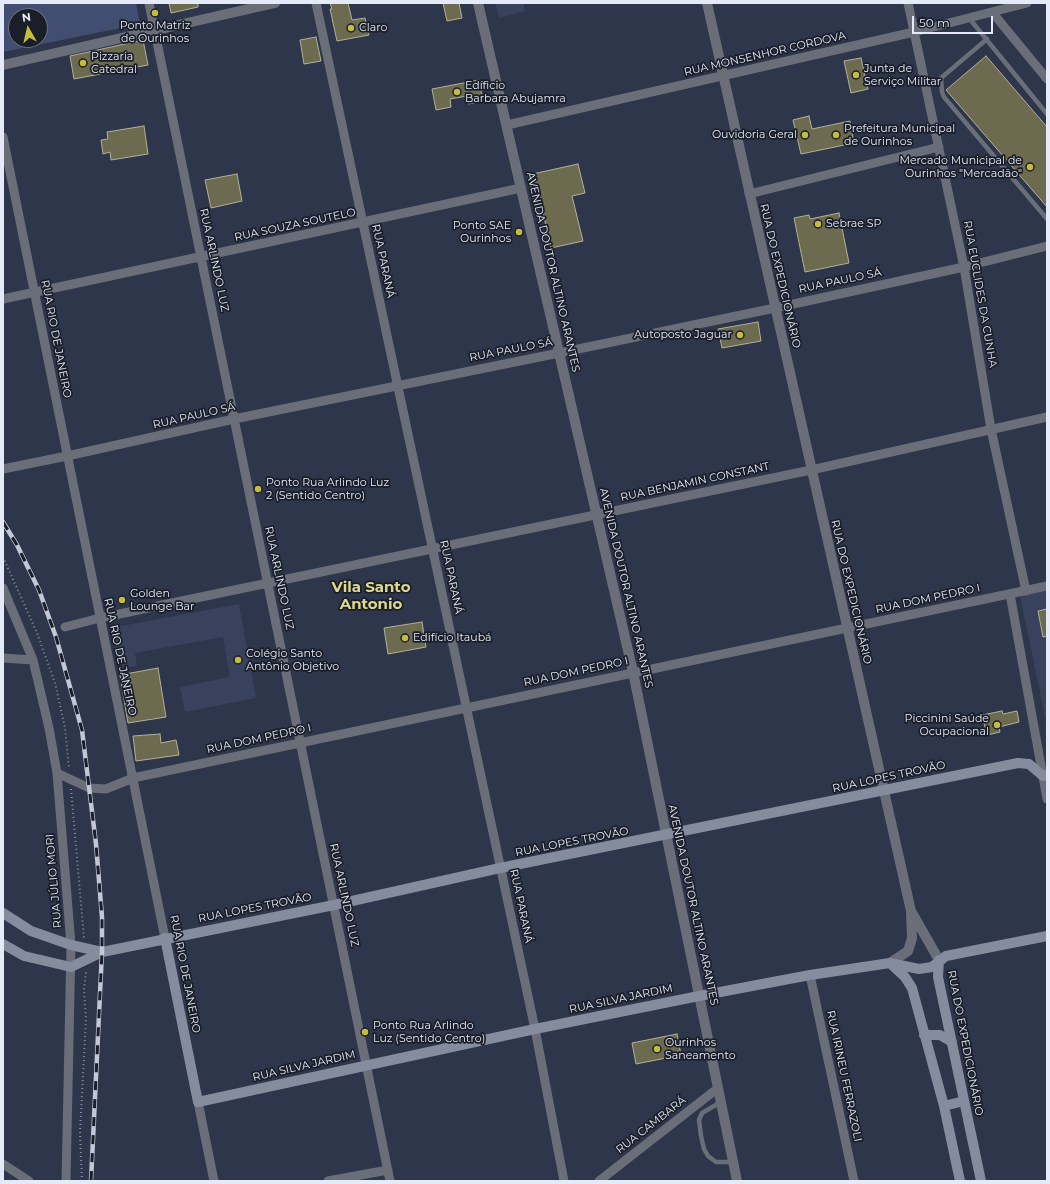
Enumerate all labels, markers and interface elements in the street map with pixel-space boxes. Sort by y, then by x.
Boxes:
north arrow [8,8,48,48]
marker: Ponto Matriz de Ourinhos [150,8,160,18]
scale bar [914,8,995,34]
text: N [21,10,32,25]
text: 50 m [919,15,950,30]
place label: Ponto Matriz de Ourinhos [120,19,190,45]
place label: Claro [359,21,387,35]
marker: Claro [346,23,356,33]
street label: RUA MONSENHOR CORDOVA [683,29,847,79]
place label: Pizzaria Catedral [91,50,137,76]
marker: Pizzaria Catedral [78,58,88,68]
place label: Junta de Serviço Militar [864,62,941,88]
marker: Junta de Serviço Militar [851,70,861,80]
place label: Edíficio Barbara Abujamra [465,79,566,105]
marker: Edíficio Barbara Abujamra [452,87,462,97]
place label: Prefeitura Municipal de Ourinhos [844,122,955,148]
place label: Ouvidoria Geral [712,128,797,142]
marker: Ouvidoria Geral [800,130,810,140]
marker: Prefeitura Municipal de Ourinhos [831,130,841,140]
place label: Mercado Municipal de Ourinhos "Mercadão" [899,154,1022,180]
marker: Mercado Municipal de Ourinhos "Mercadão" [1025,162,1035,172]
street label: AVENIDA DOUTOR ALTINO ARANTES [524,171,582,373]
street label: RUA DO EXPEDICIONÁRIO [757,202,803,350]
street label: RUA SOUZA SOUTELO [233,206,357,244]
street label: RUA ARLINDO LUZ [197,207,231,313]
place label: Sebrae SP [826,217,882,231]
place label: Ponto SAE Ourinhos [453,219,511,245]
marker: Sebrae SP [813,219,823,229]
street label: RUA EUCLIDES DA CUNHA [961,219,999,369]
street label: RUA PARANÁ [369,223,397,299]
marker: Ponto SAE Ourinhos [514,227,524,237]
street label: RUA PAULO SÁ [797,266,883,296]
street label: RUA RIO DE JANEIRO [38,279,74,399]
place label: Autoposto Jaguar [634,328,732,342]
marker: Autoposto Jaguar [735,330,745,340]
street label: RUA PAULO SÁ [468,335,554,365]
street label: RUA PAULO SÁ [151,400,237,432]
street label: RUA BENJAMIN CONSTANT [619,460,771,504]
place label: Ponto Rua Arlindo Luz 2 (Sentido Centro) [266,476,389,502]
marker: Ponto Rua Arlindo Luz 2 (Sentido Centro) [253,484,263,494]
street label: AVENIDA DOUTOR ALTINO ARANTES [597,487,655,689]
street label: RUA DO EXPEDICIONÁRIO [828,518,874,666]
street label: RUA ARLINDO LUZ [262,525,296,631]
street label: RUA PARANÁ [437,539,465,615]
district label: Vila Santo Antonio [332,579,410,614]
street label: RUA DOM PEDRO I [874,581,982,617]
place label: Golden Lounge Bar [130,587,194,613]
marker: Golden Lounge Bar [117,595,127,605]
street label: RUA RIO DE JANEIRO [101,597,139,717]
place label: Edifício Itaubá [413,631,492,645]
marker: Edifício Itaubá [400,633,410,643]
place label: Colégio Santo Antônio Objetivo [246,647,339,673]
street label: RUA DOM PEDRO I [522,654,630,690]
marker: Colégio Santo Antônio Objetivo [233,655,243,665]
place label: Piccinini Saúde Ocupacional [905,712,989,738]
marker: Piccinini Saúde Ocupacional [992,720,1002,730]
street label: RUA DOM PEDRO I [205,721,313,757]
street label: RUA LOPES TROVÃO [831,759,947,795]
street label: AVENIDA DOUTOR ALTINO ARANTES [665,803,721,1007]
street label: RUA LOPES TROVÃO [514,825,630,859]
street label: RUA JÚLIO MORI [43,833,65,929]
street label: RUA ARLINDO LUZ [327,842,361,948]
street label: RUA PARANÁ [507,868,535,944]
street label: RUA LOPES TROVÃO [197,891,313,925]
street label: RUA RIO DE JANEIRO [167,914,203,1034]
street label: RUA DO EXPEDICIONÁRIO [944,969,986,1117]
street label: RUA SILVA JARDIM [568,982,674,1016]
street label: RUA IRINEU FERRAZOLI [824,1009,864,1143]
place label: Ponto Rua Arlindo Luz (Sentido Centro) [373,1019,485,1045]
marker: Ponto Rua Arlindo Luz (Sentido Centro) [360,1027,370,1037]
place label: Ourinhos Saneamento [665,1036,736,1062]
marker: Ourinhos Saneamento [652,1044,662,1054]
street label: RUA SILVA JARDIM [251,1048,357,1084]
street label: RUA CAMBARÁ [613,1094,689,1156]

